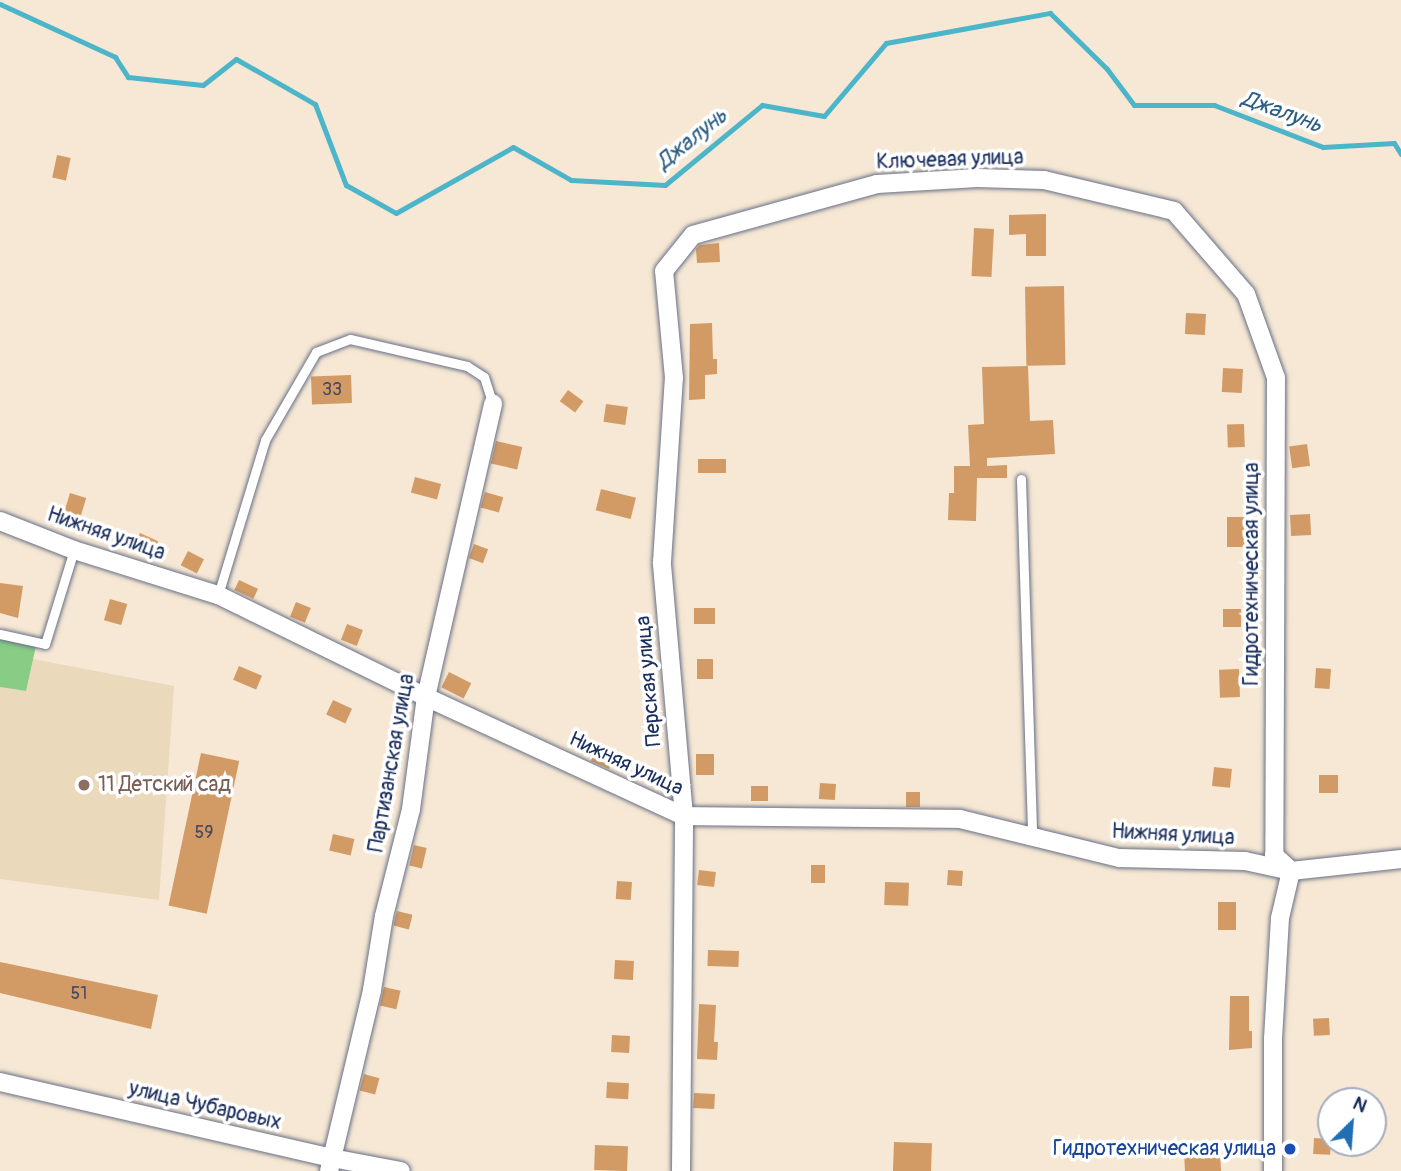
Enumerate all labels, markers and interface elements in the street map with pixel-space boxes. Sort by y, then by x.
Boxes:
water label: Джалунь [1238,85,1326,139]
water label: Джалунь [651,102,733,176]
street label: Ключевая улица [876,145,1024,175]
house number: 33 [322,379,342,401]
street label: Гидротехническая улица [1239,462,1265,686]
street label: Нижняя улица [44,502,168,566]
street label: Перская улица [631,615,667,747]
street label: Партизанская улица [364,672,420,854]
street label: Нижняя улица [565,727,687,801]
place label: 11 Детский сад [98,772,231,798]
marker: 11 Детский сад [76,777,92,793]
street label: Нижняя улица [1111,819,1235,851]
house number: 59 [194,822,214,844]
house number: 51 [71,983,87,1005]
street label: улица Чубаровых [126,1076,284,1136]
north arrow [1317,1087,1387,1157]
text: N [1349,1091,1371,1118]
place label: Гидротехническая улица [1053,1136,1276,1162]
marker: Гидротехническая улица [1282,1141,1298,1157]

